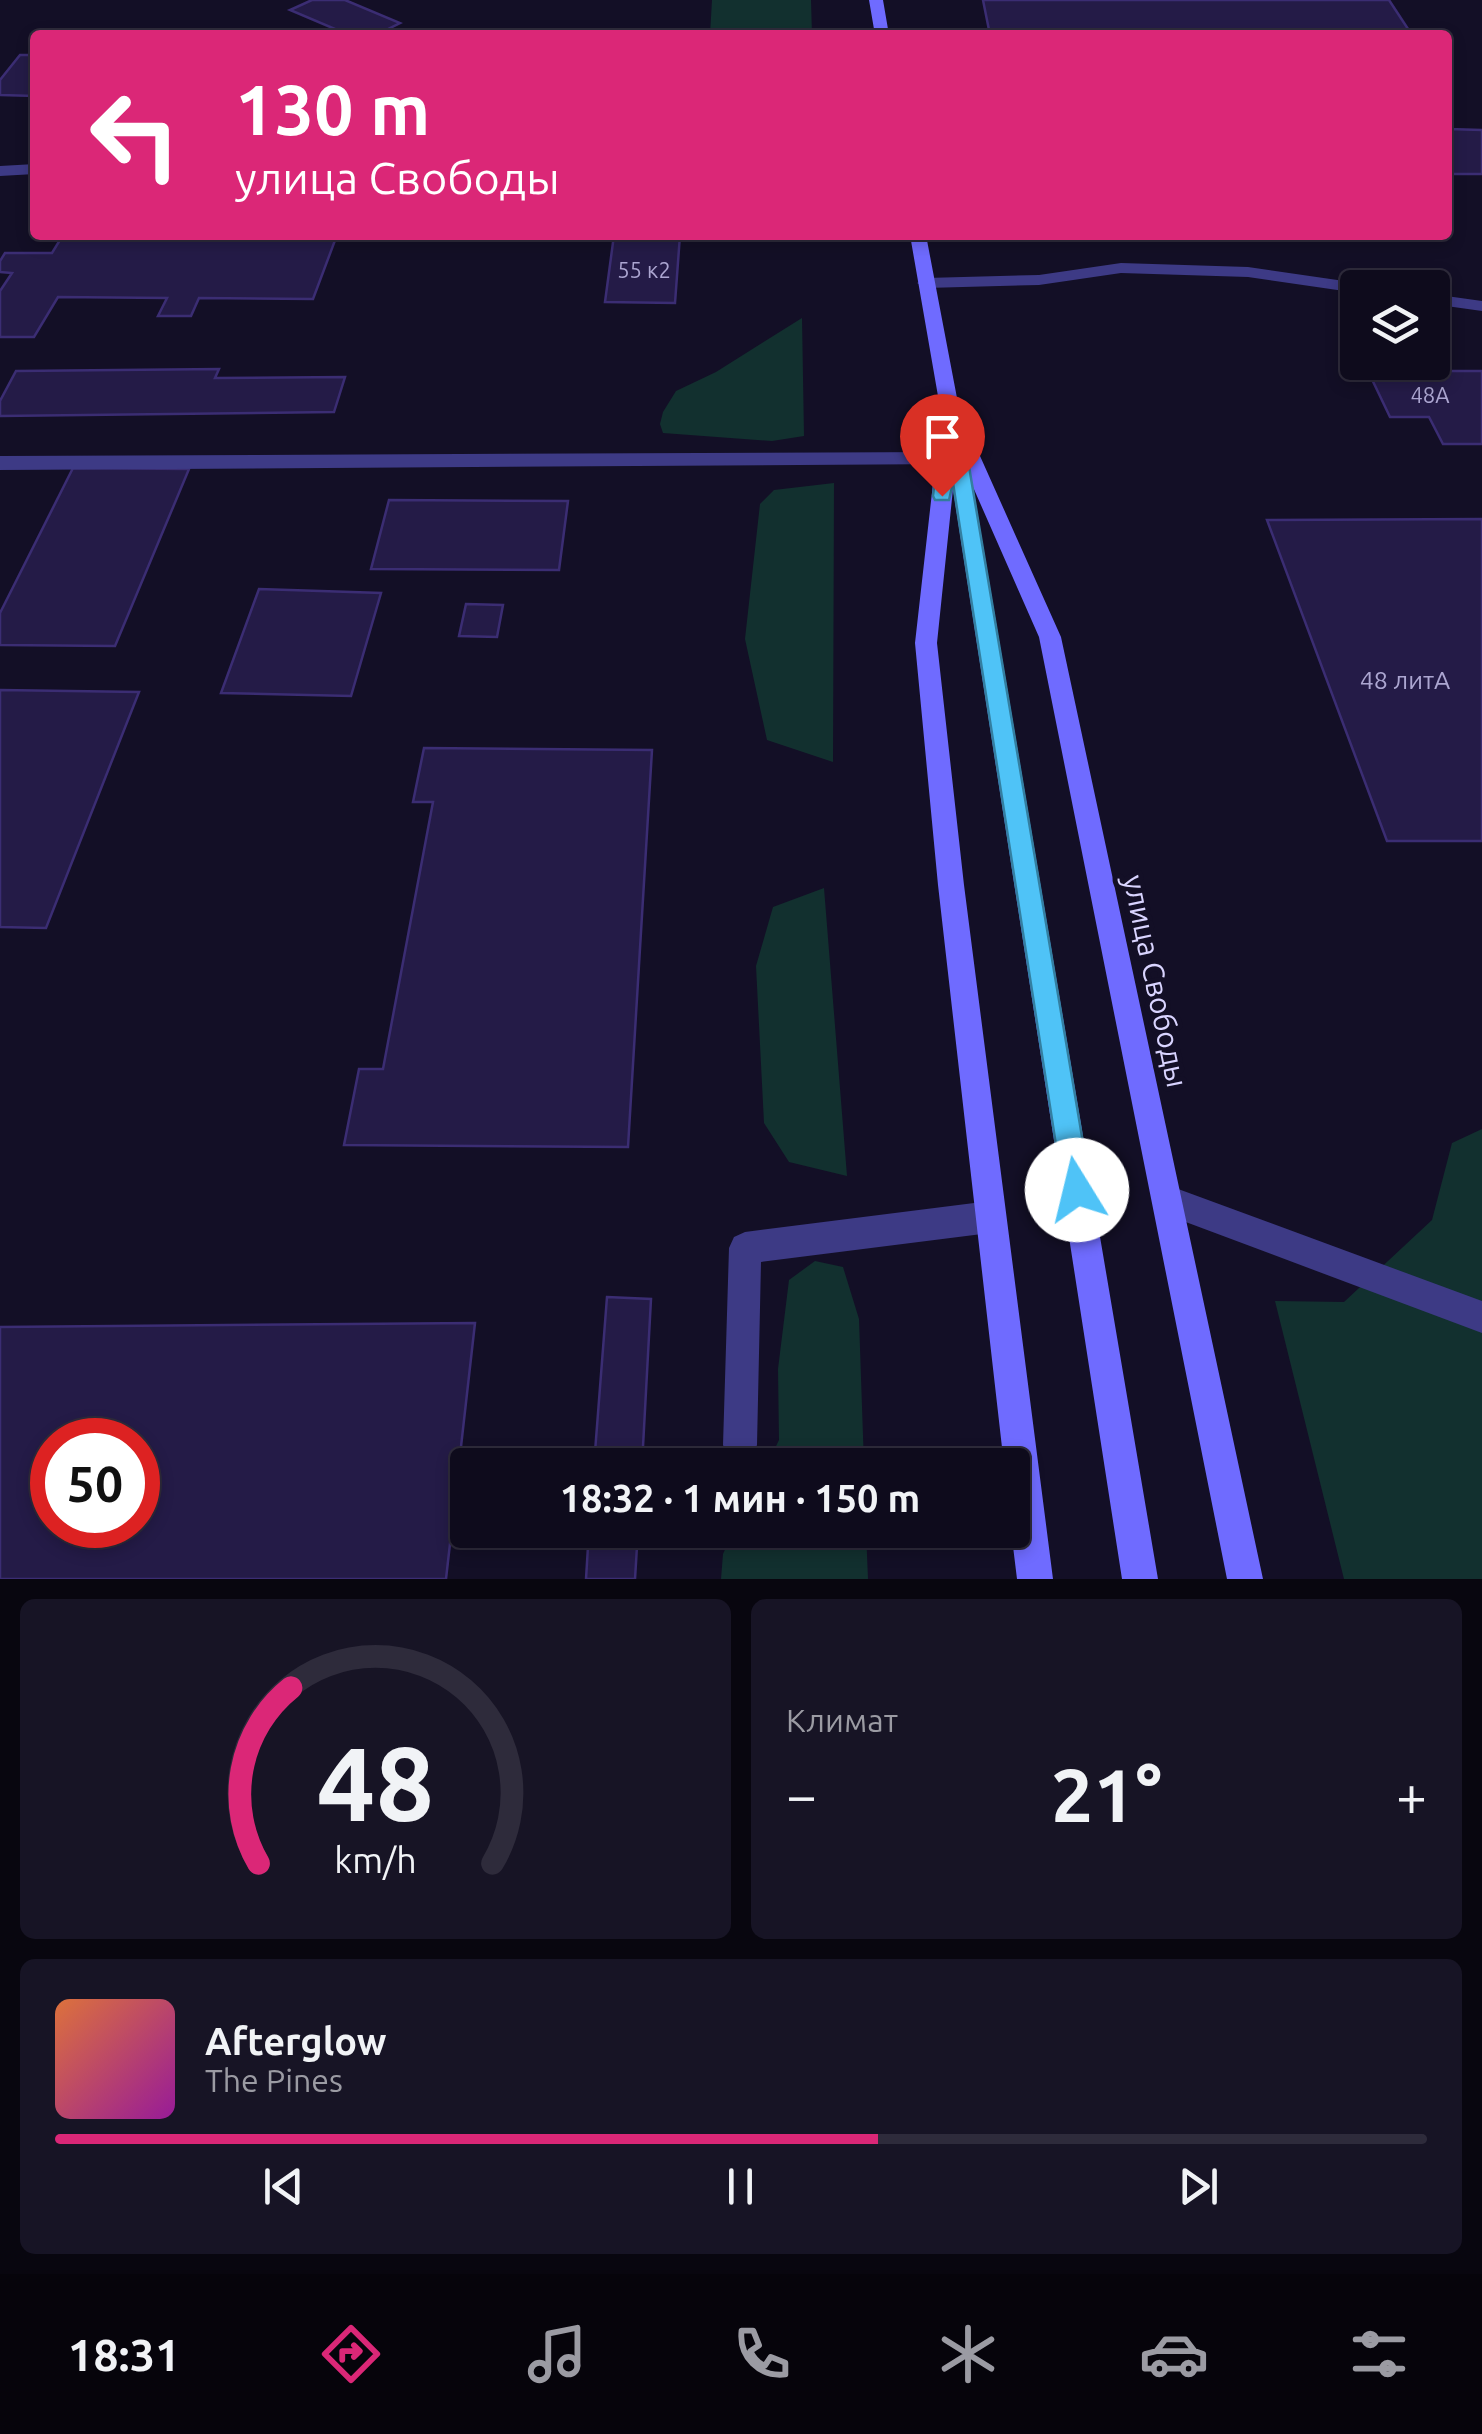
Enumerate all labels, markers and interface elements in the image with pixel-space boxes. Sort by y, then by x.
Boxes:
icon: left [70,70,200,200]
text: 130 m [235,70,430,148]
text: улица Свободы [235,152,560,203]
house number: 55 к2 [617,257,671,282]
map controls [1340,270,1450,380]
button: layers [1340,270,1450,380]
house number: 48А [1410,382,1450,407]
pin [900,394,985,497]
icon: arrive [915,409,970,464]
house number: 48 литА [1360,666,1450,694]
street label: улица Свободы [1117,872,1195,1090]
position arrow [1025,1138,1129,1242]
speed limit sign: 50 [30,1418,160,1548]
text: 18:32 · 1 мин · 150 m [560,1477,920,1519]
text: Климат [786,1702,898,1738]
text: 48 [317,1724,434,1841]
text: 21° [1051,1752,1162,1836]
text: − [786,1764,817,1825]
text: + [1396,1764,1427,1825]
text: km/h [334,1840,417,1880]
text: Afterglow [205,2020,387,2062]
text: The Pines [205,2062,343,2098]
icon: previous [256,2159,311,2214]
icon: pause [713,2159,768,2214]
icon: next [1171,2159,1226,2214]
icon: directions [316,2319,386,2389]
icon: music [522,2319,592,2389]
icon: phone [727,2319,797,2389]
icon: climate [933,2319,1003,2389]
icon: car [1139,2319,1209,2389]
icon: filters [1344,2319,1414,2389]
text: 18:31 [68,2329,180,2380]

